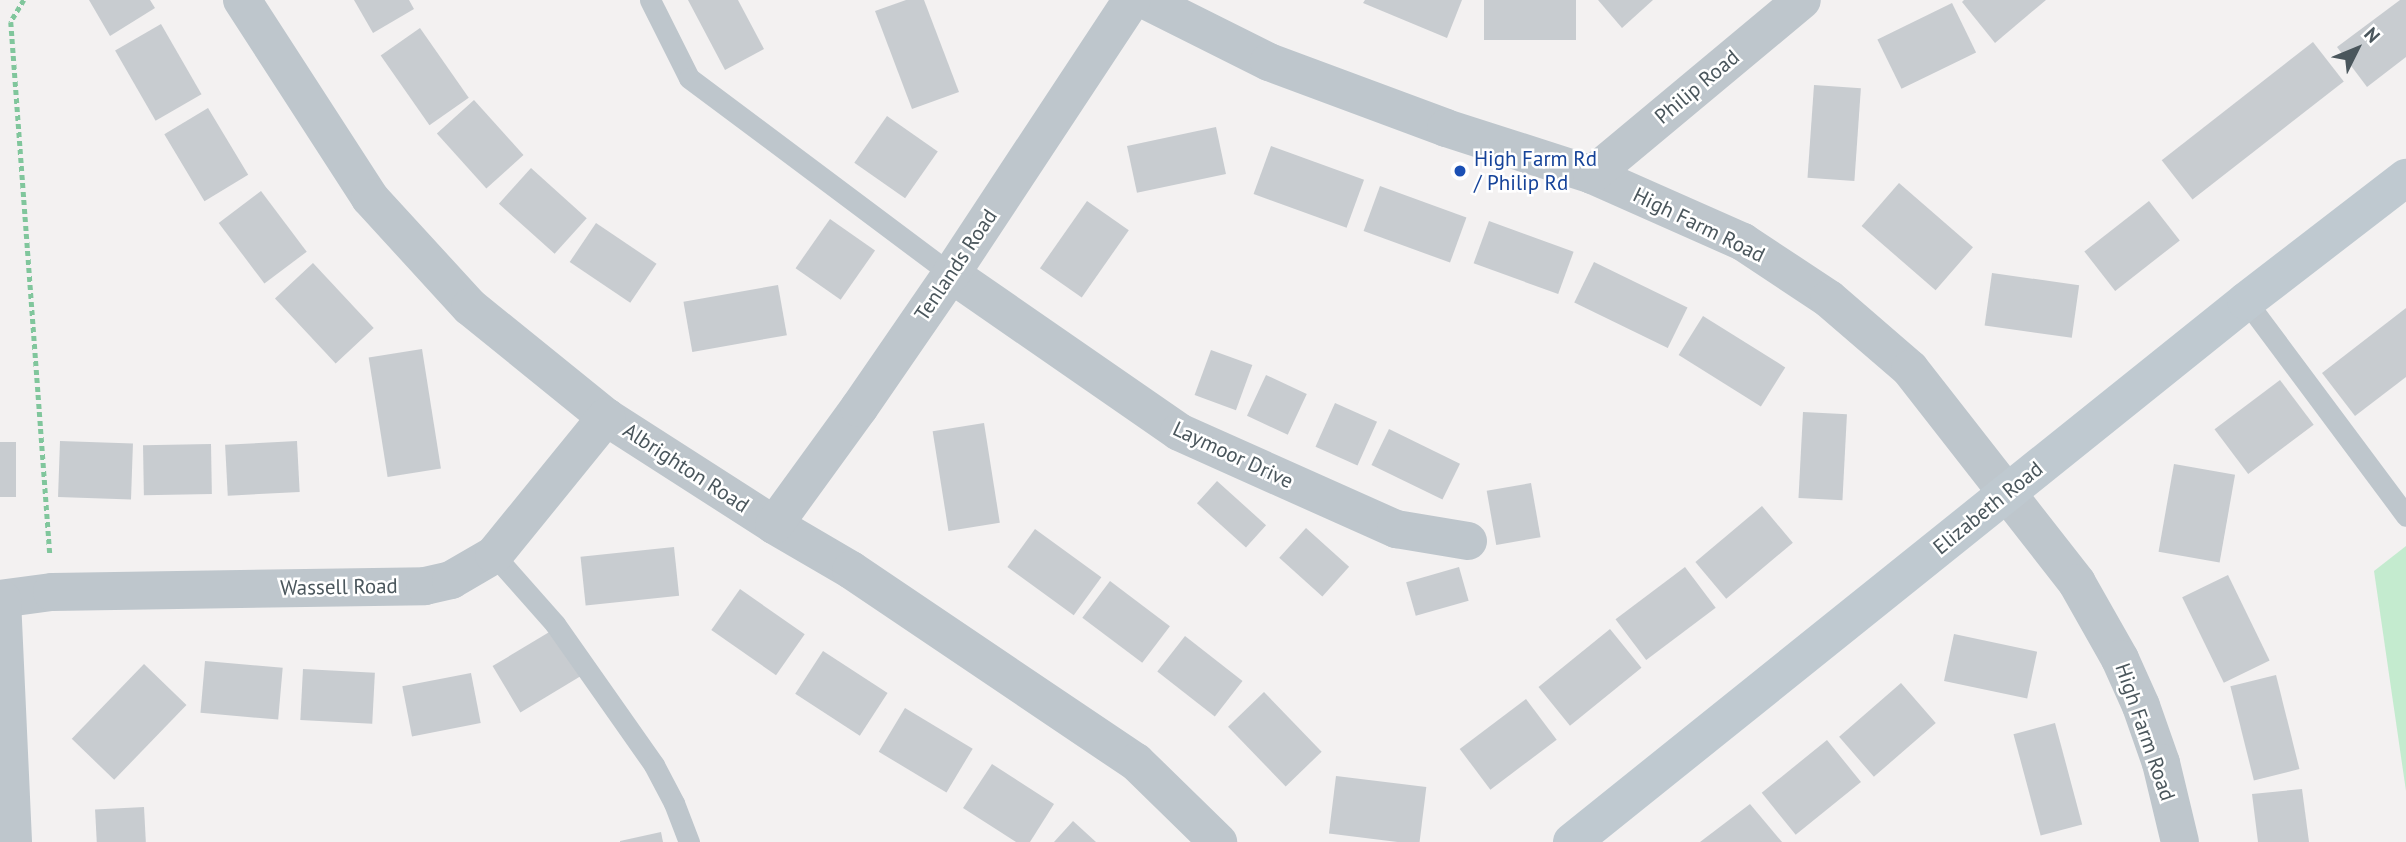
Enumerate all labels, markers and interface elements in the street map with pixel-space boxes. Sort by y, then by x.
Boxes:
north arrow [2322,14,2392,84]
text: N [2359,22,2385,47]
street label: Philip Road [1650,45,1744,129]
place label: High Farm Rd / Philip Rd [1474,146,1597,196]
marker: High Farm Rd / Philip Rd [1452,163,1468,179]
street label: High Farm Road [1629,182,1769,268]
street label: Tenlands Road [909,204,1003,326]
street label: Laymoor Drive [1169,416,1297,494]
street label: Albrighton Road [618,418,754,518]
street label: Elizabeth Road [1928,456,2048,560]
street label: Wassell Road [280,573,398,601]
street label: High Farm Road [2110,660,2180,804]

